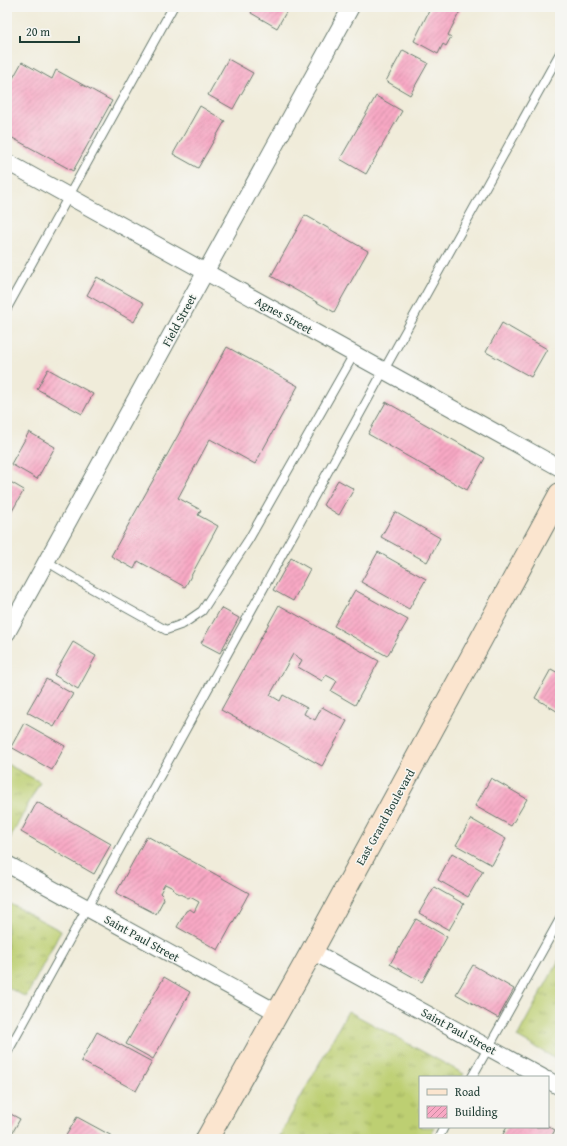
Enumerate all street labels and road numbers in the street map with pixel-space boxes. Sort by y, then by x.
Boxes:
street label: Field Street [158,290,201,349]
street label: Agnes Street [252,292,317,338]
street label: East Grand Boulevard [351,765,419,868]
street label: Saint Paul Street [101,910,183,966]
street label: Saint Paul Street [418,1003,500,1059]

